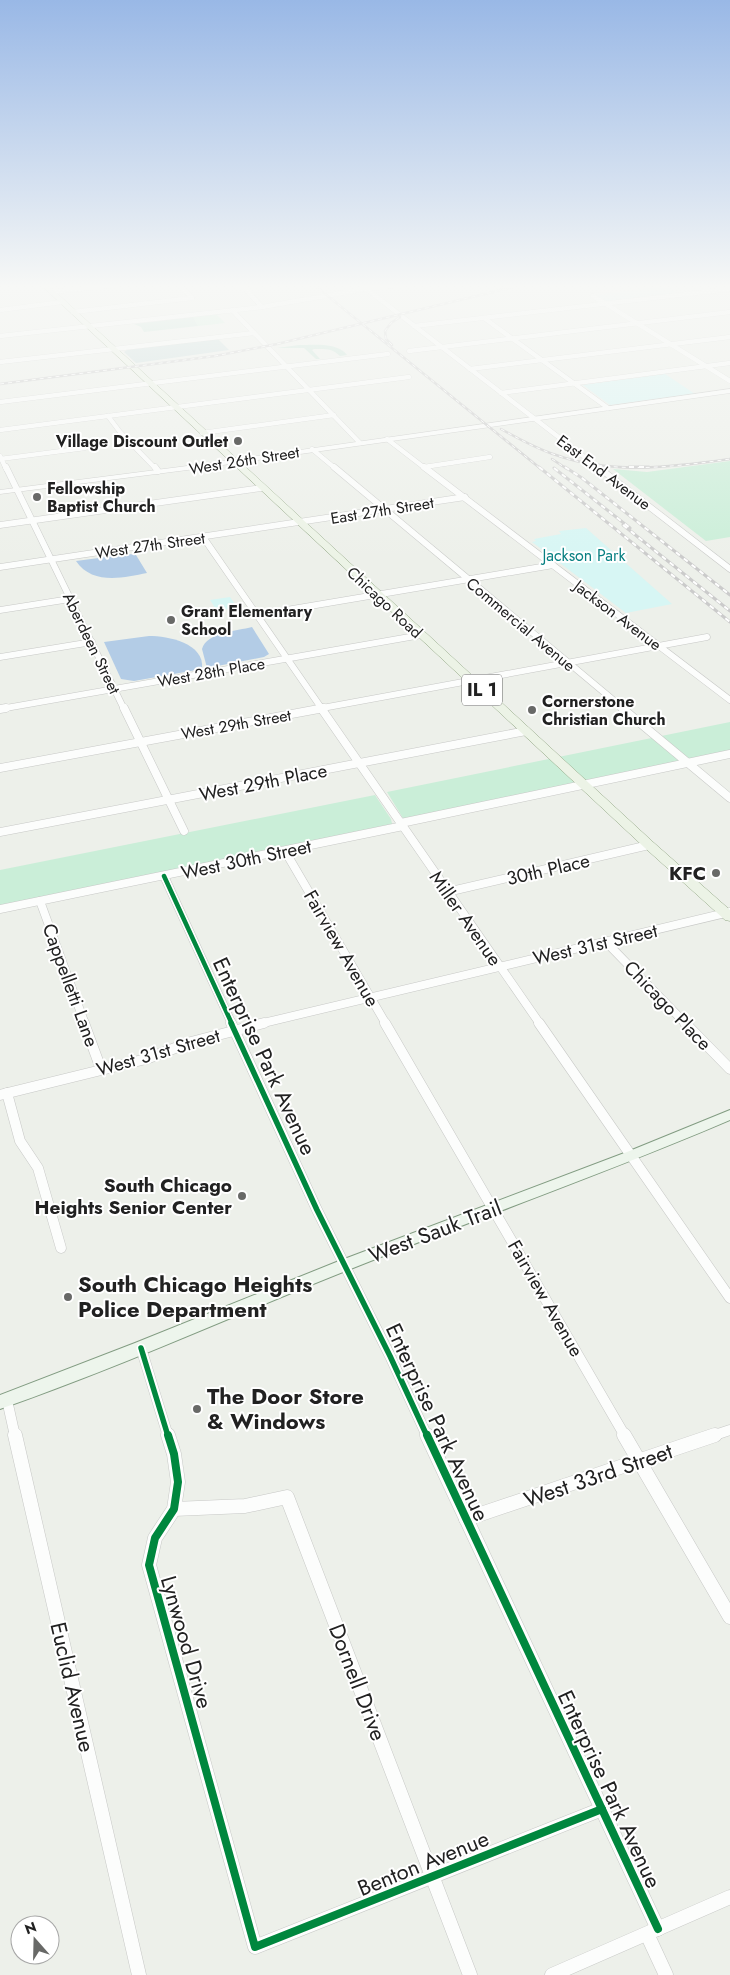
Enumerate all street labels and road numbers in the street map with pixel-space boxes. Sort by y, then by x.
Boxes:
street label: East End Avenue [552,429,656,515]
street label: West 26th Street [187,440,301,481]
street label: East 27th Street [329,491,436,530]
street label: West 27th Street [94,526,207,565]
street label: Chicago Road [342,561,428,644]
street label: Commercial Avenue [461,572,580,677]
street label: Jackson Avenue [567,574,666,656]
street label: Aberdeen Street [57,589,126,698]
street label: West 28th Place [156,652,267,693]
road number: IL 1 [462,674,502,706]
street label: West 29th Street [179,703,293,745]
street label: West 29th Place [197,757,330,808]
street label: West 30th Street [179,832,314,886]
street label: 30th Place [504,847,593,892]
street label: Miller Avenue [423,865,508,971]
street label: Fairview Avenue [297,885,386,1012]
street label: West 31st Street [530,917,661,972]
street label: Cappelletti Lane [36,920,105,1051]
street label: Enterprise Park Avenue [205,952,325,1160]
street label: Chicago Place [618,954,718,1057]
street label: West 31st Street [93,1022,223,1083]
street label: West Sauk Trail [364,1191,506,1271]
street label: Fairview Avenue [501,1235,590,1362]
street label: Enterprise Park Avenue [378,1318,498,1526]
street label: West 33rd Street [519,1434,677,1515]
street label: Lynwood Drive [153,1572,221,1712]
street label: Euclid Avenue [42,1619,104,1755]
street label: Dornell Drive [321,1619,395,1745]
street label: Enterprise Park Avenue [550,1685,670,1893]
street label: Benton Avenue [353,1822,493,1904]

